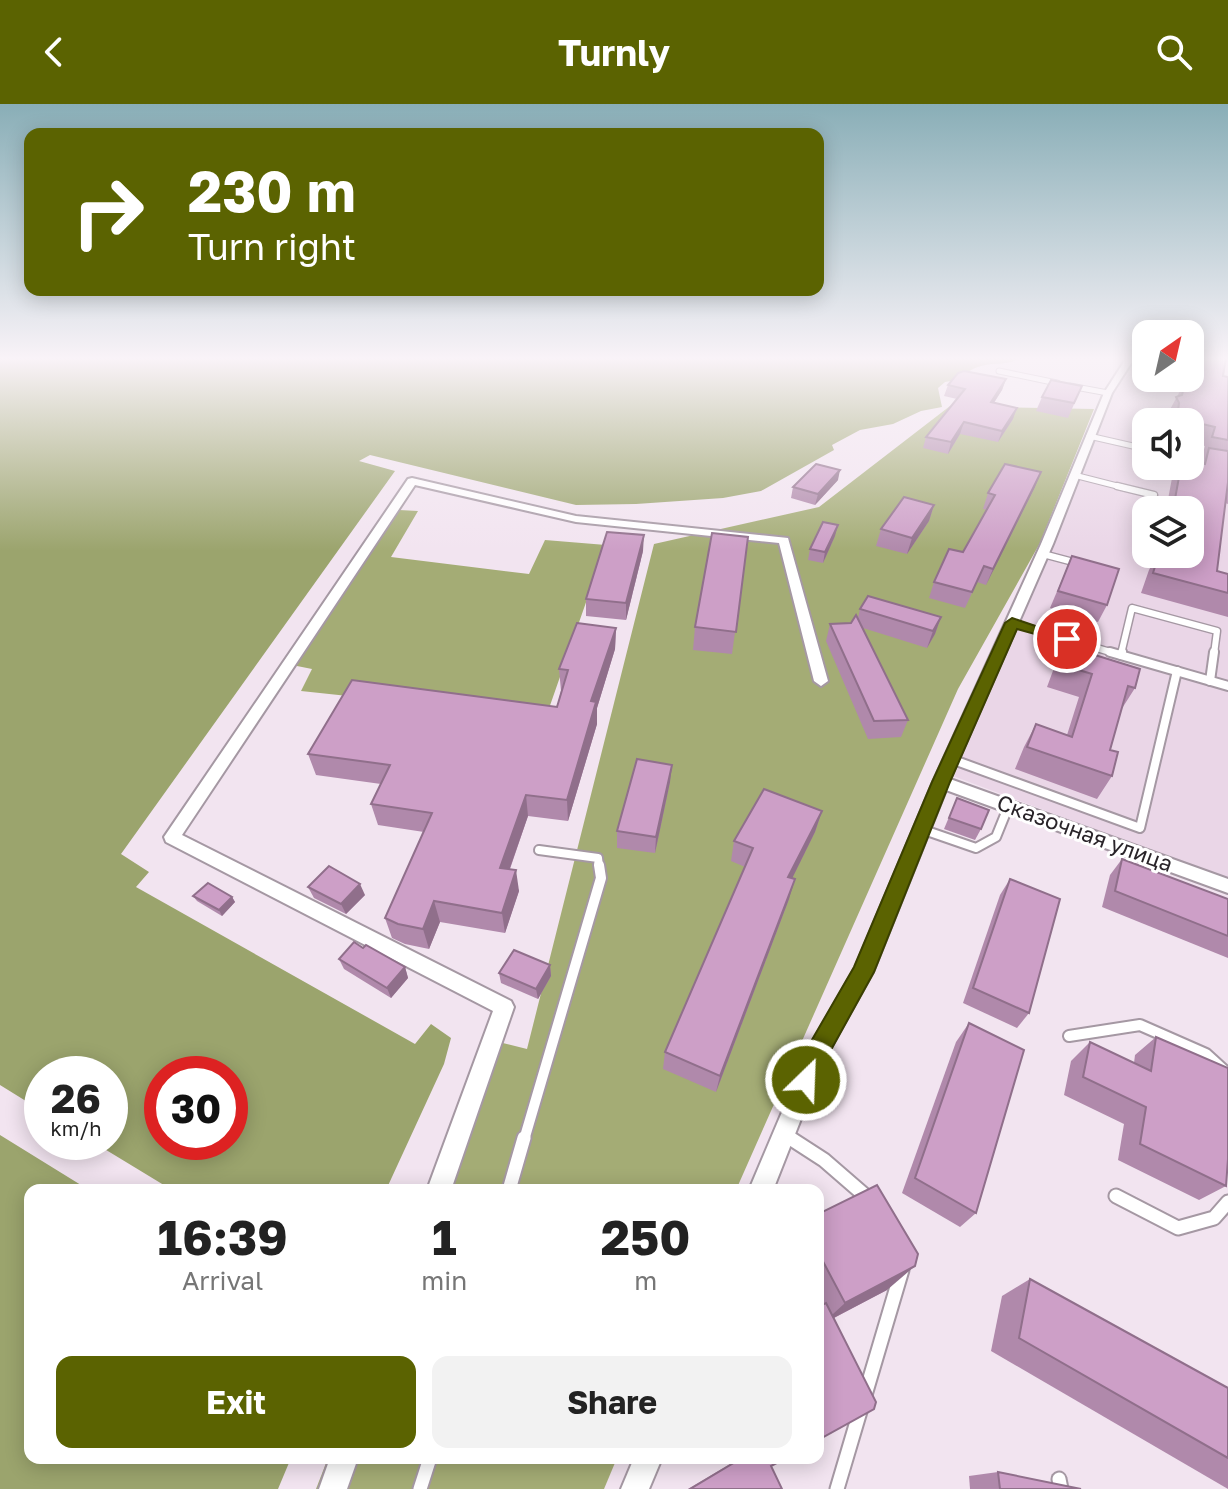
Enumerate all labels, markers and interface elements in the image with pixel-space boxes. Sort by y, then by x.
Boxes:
icon: back [32,30,76,74]
icon: search [1152,30,1196,74]
text: Turnly [558,31,670,74]
text: 230 m [188,157,356,224]
icon: right [56,160,160,264]
text: Turn right [188,225,356,268]
north arrow [1132,320,1204,392]
map controls [1132,320,1204,568]
button: sound [1132,408,1204,480]
button: layers [1132,496,1204,568]
pin [1033,605,1101,673]
icon: arrive [1045,617,1089,661]
street label: Сказочная улица [994,788,1177,877]
position arrow [764,1038,848,1122]
speed limit sign: 30 [144,1056,248,1160]
text: 26 [51,1074,101,1122]
text: km/h [51,1116,101,1140]
text: 16:39 [157,1208,288,1266]
text: 1 [432,1208,457,1266]
text: 250 [601,1208,691,1266]
text: Arrival [182,1265,263,1296]
text: min [421,1265,467,1296]
text: m [634,1265,657,1296]
button: Exit [56,1356,416,1448]
button: Share [432,1356,792,1448]

